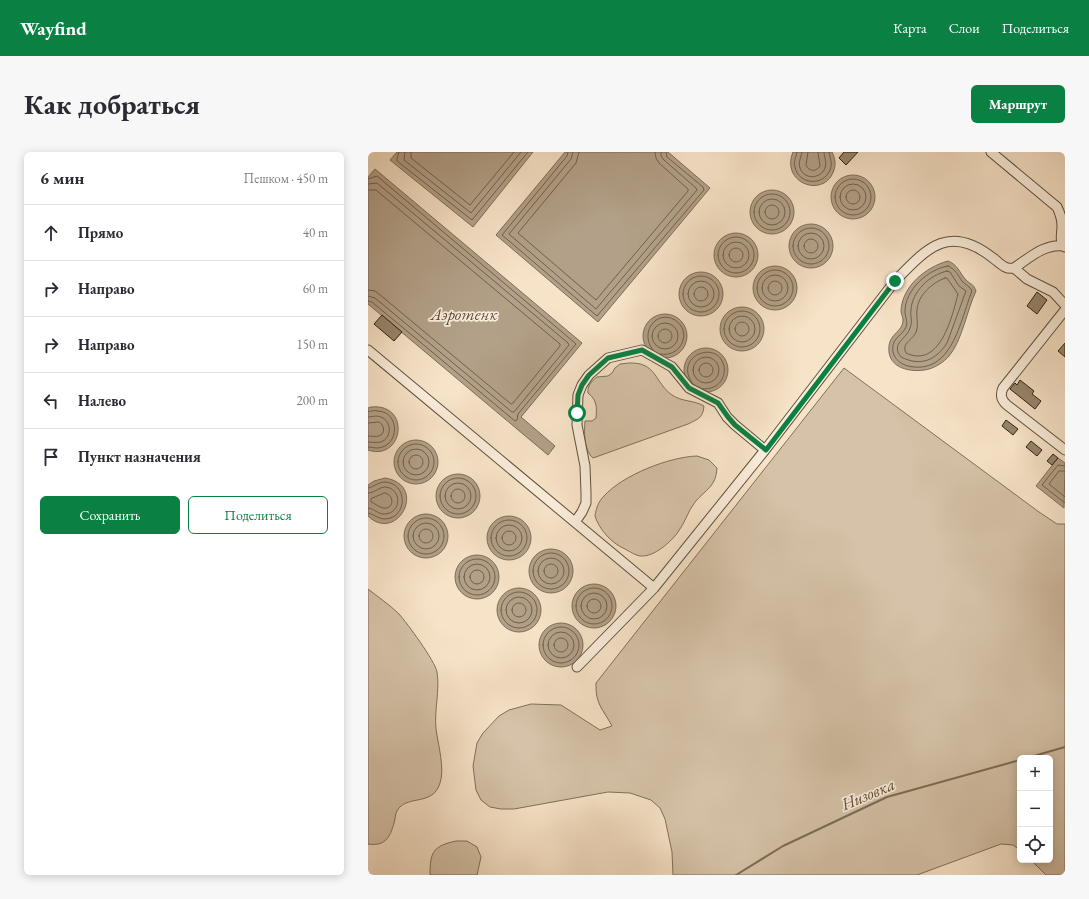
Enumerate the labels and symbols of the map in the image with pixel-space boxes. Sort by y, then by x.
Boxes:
route end [886,272,904,290]
water label: Аэротенк [429,303,498,325]
route start [568,404,586,422]
water label: Низовка [837,773,898,815]

